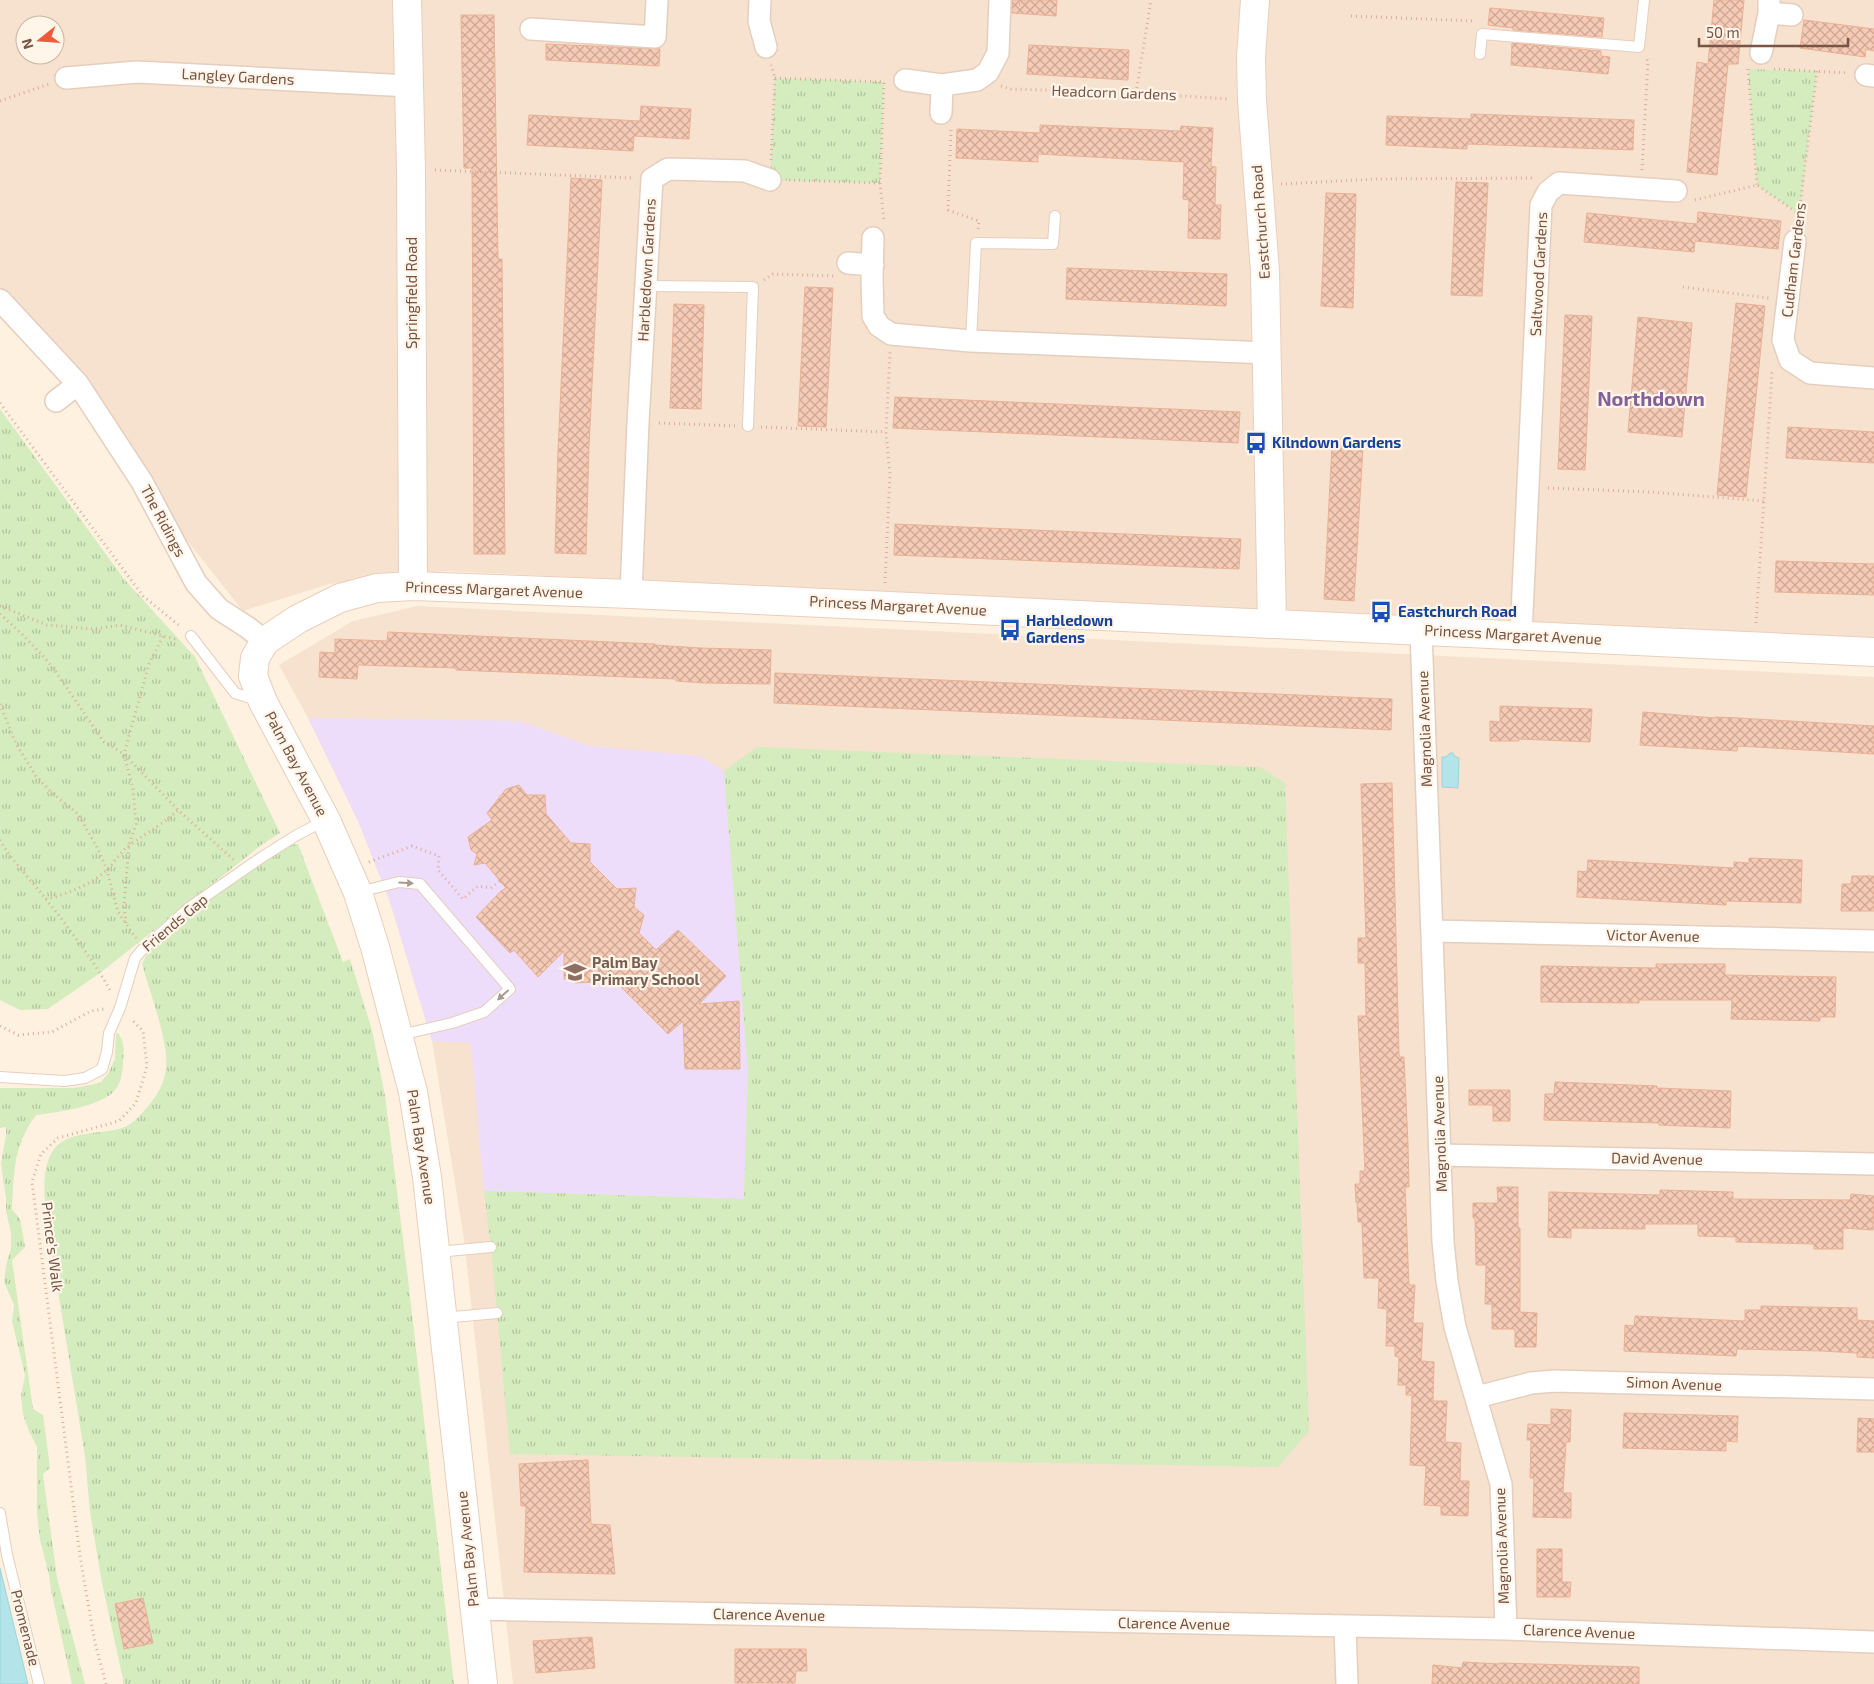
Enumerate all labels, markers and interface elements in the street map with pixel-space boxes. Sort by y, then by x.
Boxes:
north arrow [15,15,65,65]
scale bar [1699,15,1848,47]
text: 50 m [1706,23,1740,41]
text: N [17,37,37,51]
street label: Langley Gardens [181,64,295,88]
street label: Headcorn Gardens [1051,81,1177,103]
street label: Eastchurch Road [1247,164,1273,280]
street label: Harbledown Gardens [633,198,659,342]
street label: Cudham Gardens [1777,201,1809,318]
street label: Saltwood Gardens [1526,211,1550,337]
street label: Springfield Road [402,237,420,349]
district label: Northdown [1597,386,1705,410]
bus stop icon: Kilndown Gardens [1243,430,1269,456]
place label: Kilndown Gardens [1272,433,1401,451]
street label: The Ridings [137,481,190,560]
street label: Princess Margaret Avenue [405,577,583,601]
street label: Princess Margaret Avenue [809,591,987,619]
bus stop icon: Eastchurch Road [1368,599,1394,625]
place label: Eastchurch Road [1398,602,1517,620]
place label: Harbledown Gardens [1026,611,1113,646]
bus stop icon: Harbledown Gardens [997,617,1023,643]
street label: Princess Margaret Avenue [1424,620,1602,648]
street label: Magnolia Avenue [1413,670,1435,788]
street label: Palm Bay Avenue [262,708,332,819]
one-way arrow [398,880,414,888]
street label: Friends Gap [138,890,211,955]
street label: Victor Avenue [1606,925,1700,945]
place label: Palm Bay Primary School [592,953,700,989]
school or university icon: Palm Bay Primary School [562,959,588,985]
one-way arrow [498,989,510,1001]
street label: Magnolia Avenue [1428,1075,1450,1193]
street label: Palm Bay Avenue [404,1088,440,1206]
street label: David Avenue [1611,1148,1703,1168]
street label: Prince's Walk [39,1201,67,1293]
street label: Simon Avenue [1626,1372,1722,1394]
street label: Magnolia Avenue [1490,1487,1512,1605]
street label: Palm Bay Avenue [452,1490,482,1608]
street label: Promenade [8,1588,44,1668]
street label: Clarence Avenue [713,1604,825,1624]
street label: Clarence Avenue [1118,1613,1230,1633]
street label: Clarence Avenue [1523,1620,1635,1642]

